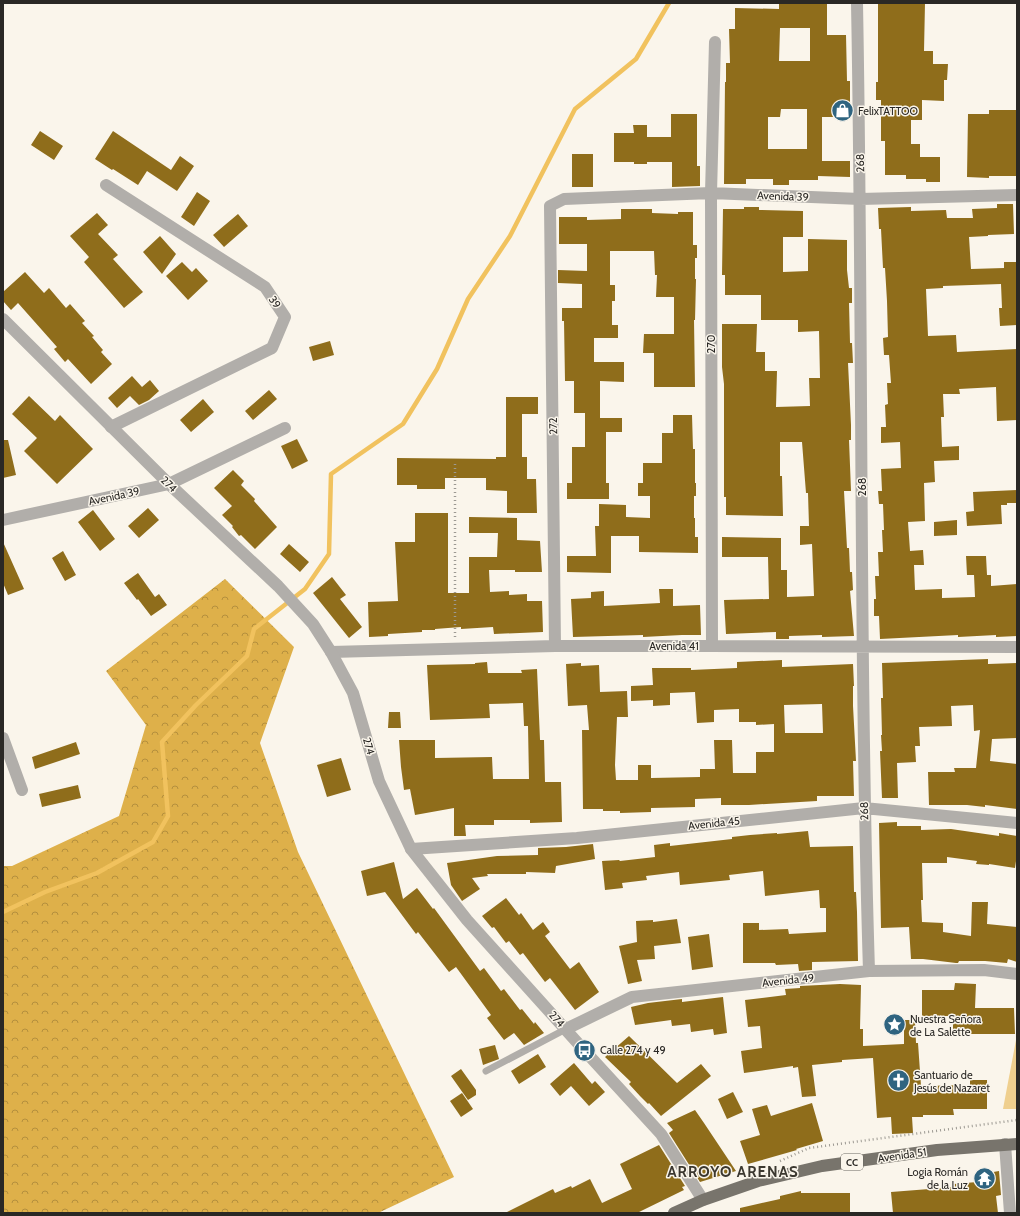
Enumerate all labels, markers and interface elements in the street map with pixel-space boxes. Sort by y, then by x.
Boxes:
shop icon: FelixTATTOO [830,98,856,124]
place label: FelixTATTOO [858,104,918,118]
street label: 268 [853,154,867,172]
street label: Avenida 39 [757,188,809,204]
street label: 39 [266,293,284,311]
street label: 270 [704,334,718,353]
street label: 272 [546,417,560,435]
street label: 274 [158,473,181,495]
street label: 268 [855,478,869,496]
street label: Avenida 39 [87,484,141,508]
street label: Avenida 41 [649,639,699,653]
street label: 274 [360,736,378,757]
street label: 268 [857,802,871,820]
street label: Avenida 45 [687,813,741,833]
street label: Avenida 49 [761,970,815,990]
street label: 274 [546,1008,568,1031]
place icon: Nuestra Señora de La Salette [881,1012,907,1038]
place label: Nuestra Señora de La Salette [910,1012,982,1039]
bus stop icon: Calle 274 y 49 [571,1037,597,1063]
place label: Calle 274 y 49 [600,1043,666,1057]
church icon: Santuario de Jesús de Nazaret [885,1068,911,1094]
place label: Santuario de Jesús de Nazaret [913,1068,990,1095]
street label: Avenida 51 [877,1145,927,1165]
road number: CC [841,1154,863,1170]
district label: ARROYO ARENAS [667,1163,799,1181]
place label: Logia Román de la Luz [907,1165,968,1192]
temple icon: Logia Román de la Luz [971,1165,997,1191]

